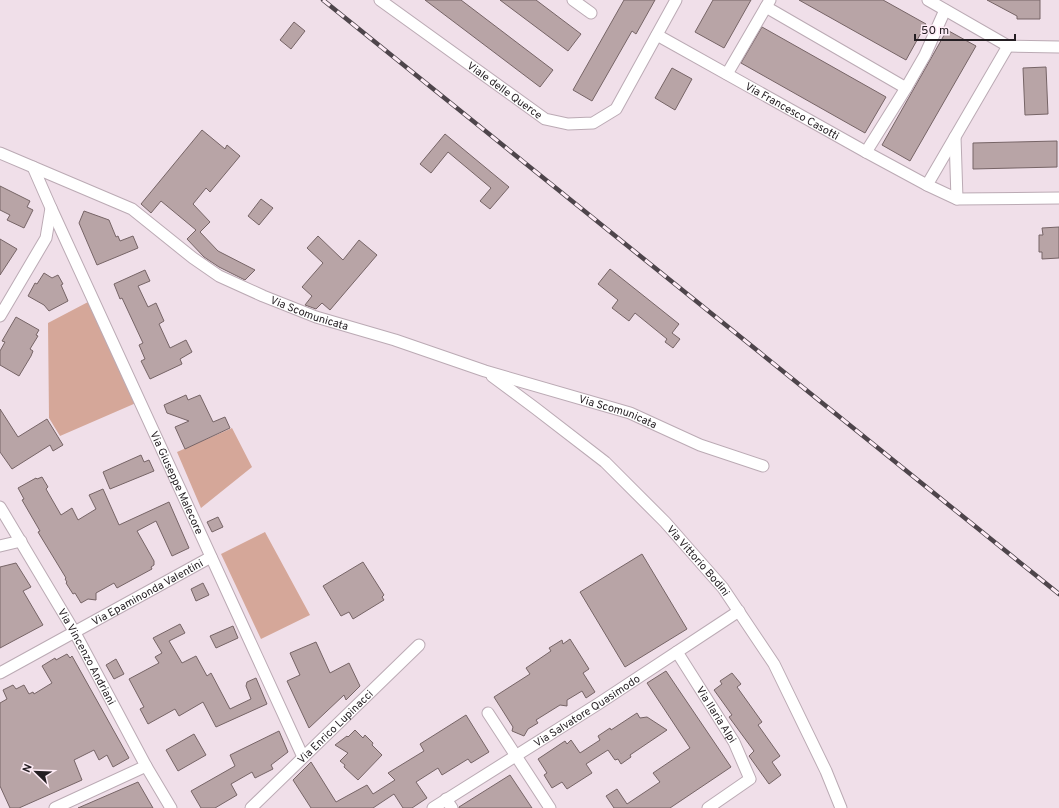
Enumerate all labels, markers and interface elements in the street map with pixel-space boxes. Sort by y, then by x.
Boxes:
scale bar [915,16,1015,42]
text: 50 m [921,23,949,39]
street label: Viale delle Querce [464,59,545,123]
street label: Via Francesco Casotti [742,80,841,143]
street label: Via Scomunicata [268,294,350,334]
street label: Via Scomunicata [577,393,659,432]
street label: Via Giuseppe Malecore [146,429,206,537]
street label: Via Vittorio Bodini [663,523,732,599]
street label: Via Epaminonda Valentini [89,557,206,629]
street label: Via Vincenzo Andriani [54,606,118,708]
street label: Via Salvatore Quasimodo [531,672,643,751]
street label: Via Ilaria Alpi [693,684,739,746]
street label: Via Enrico Lupinacci [295,687,376,767]
north arrow [16,752,56,792]
text: N [20,762,36,775]

